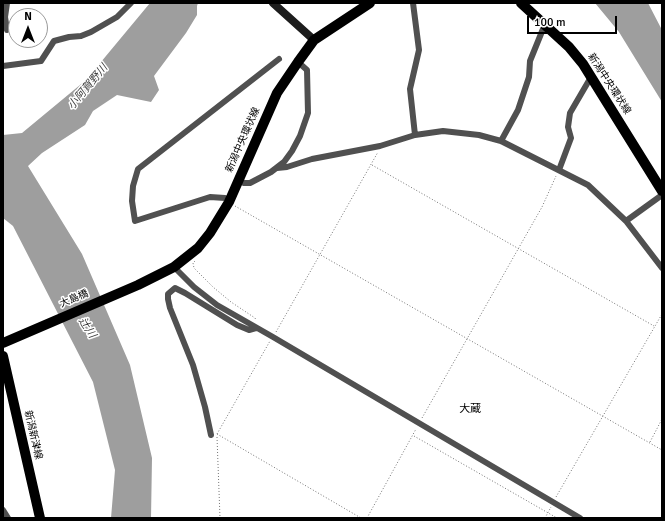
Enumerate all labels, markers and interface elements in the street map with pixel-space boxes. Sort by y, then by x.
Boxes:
north arrow [8,8,48,48]
scale bar [529,8,619,34]
text: N [24,10,32,23]
text: 100 m [534,15,566,30]
street label: 新潟中央環状線 [585,51,633,117]
water label: 小阿賀野川 [65,62,111,112]
street label: 新潟中央環状線 [223,106,263,174]
street label: 大島橋 [58,288,90,310]
water label: 辻川 [75,315,99,341]
district label: 大蔵 [459,402,481,416]
street label: 新潟新津線 [22,409,44,461]

